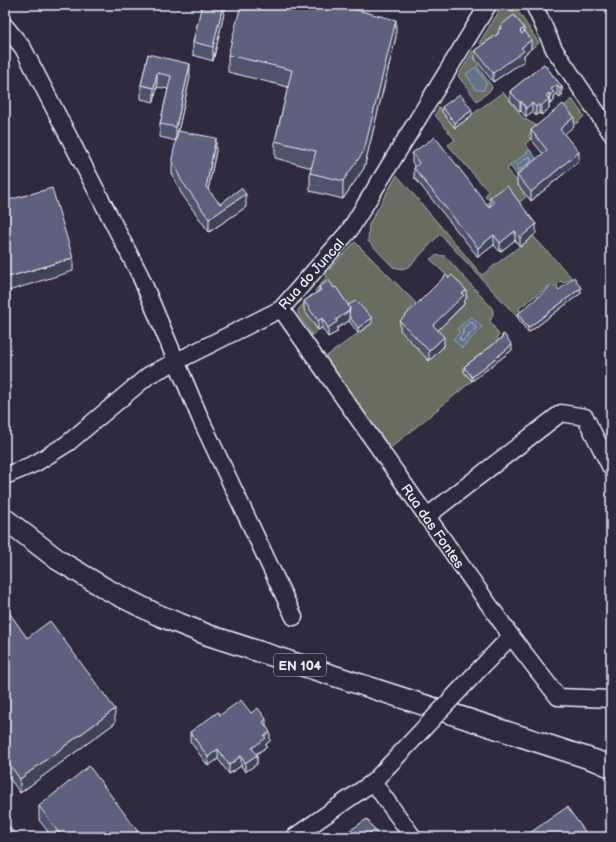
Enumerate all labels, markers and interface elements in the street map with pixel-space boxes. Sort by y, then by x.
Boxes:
street label: Rua do Juncal [275,235,348,313]
street label: Rua das Fontes [397,481,468,572]
road number: EN 104 [274,654,326,676]

